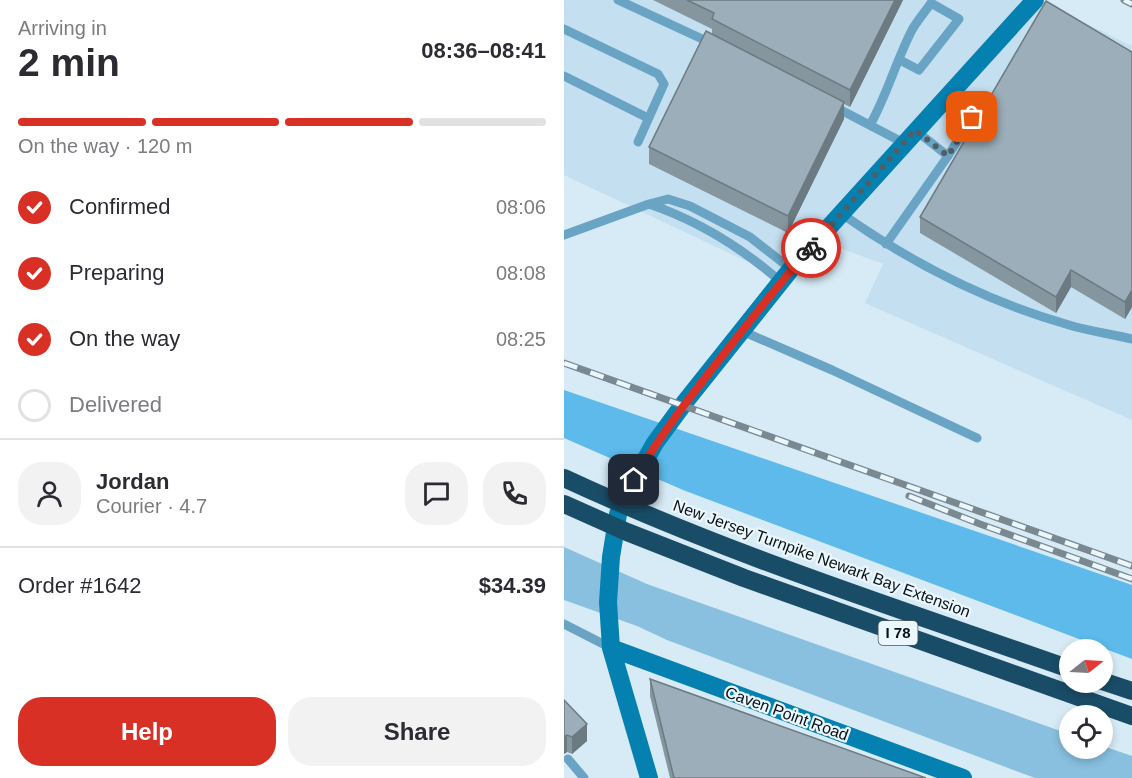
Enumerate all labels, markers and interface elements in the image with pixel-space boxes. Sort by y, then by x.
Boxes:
text: Arriving in [18,17,107,39]
text: 08:36–08:41 [421,38,546,63]
text: 2 min [18,41,120,84]
pin [946,91,997,142]
icon: bag [955,100,988,133]
text: On the way · 120 m [18,135,193,157]
icon: check [18,191,51,224]
text: Confirmed [69,194,170,219]
text: 08:06 [496,196,546,218]
courier [781,218,841,278]
icon: bike [795,232,828,265]
icon: check [18,257,51,290]
text: Preparing [69,260,164,285]
text: 08:08 [496,262,546,284]
icon: check [18,323,51,356]
text: On the way [69,326,180,351]
text: 08:25 [496,328,546,350]
text: Delivered [69,392,162,417]
pin [608,454,659,505]
button: person [18,462,81,525]
button: chat [405,462,468,525]
button: phone [483,462,546,525]
icon: home [617,463,650,496]
text: Jordan [96,469,169,494]
text: Courier · 4.7 [96,495,207,517]
street label: New Jersey Turnpike Newark Bay Extension [671,497,973,620]
text: Order #1642 [18,573,142,598]
text: $34.39 [479,573,546,598]
road number: I 78 [878,621,918,645]
north arrow [1059,639,1113,693]
map controls [1059,639,1113,759]
street label: Caven Point Road [723,683,851,744]
button: Help [18,697,276,766]
button: Share [288,697,546,766]
button: locate [1059,705,1113,759]

